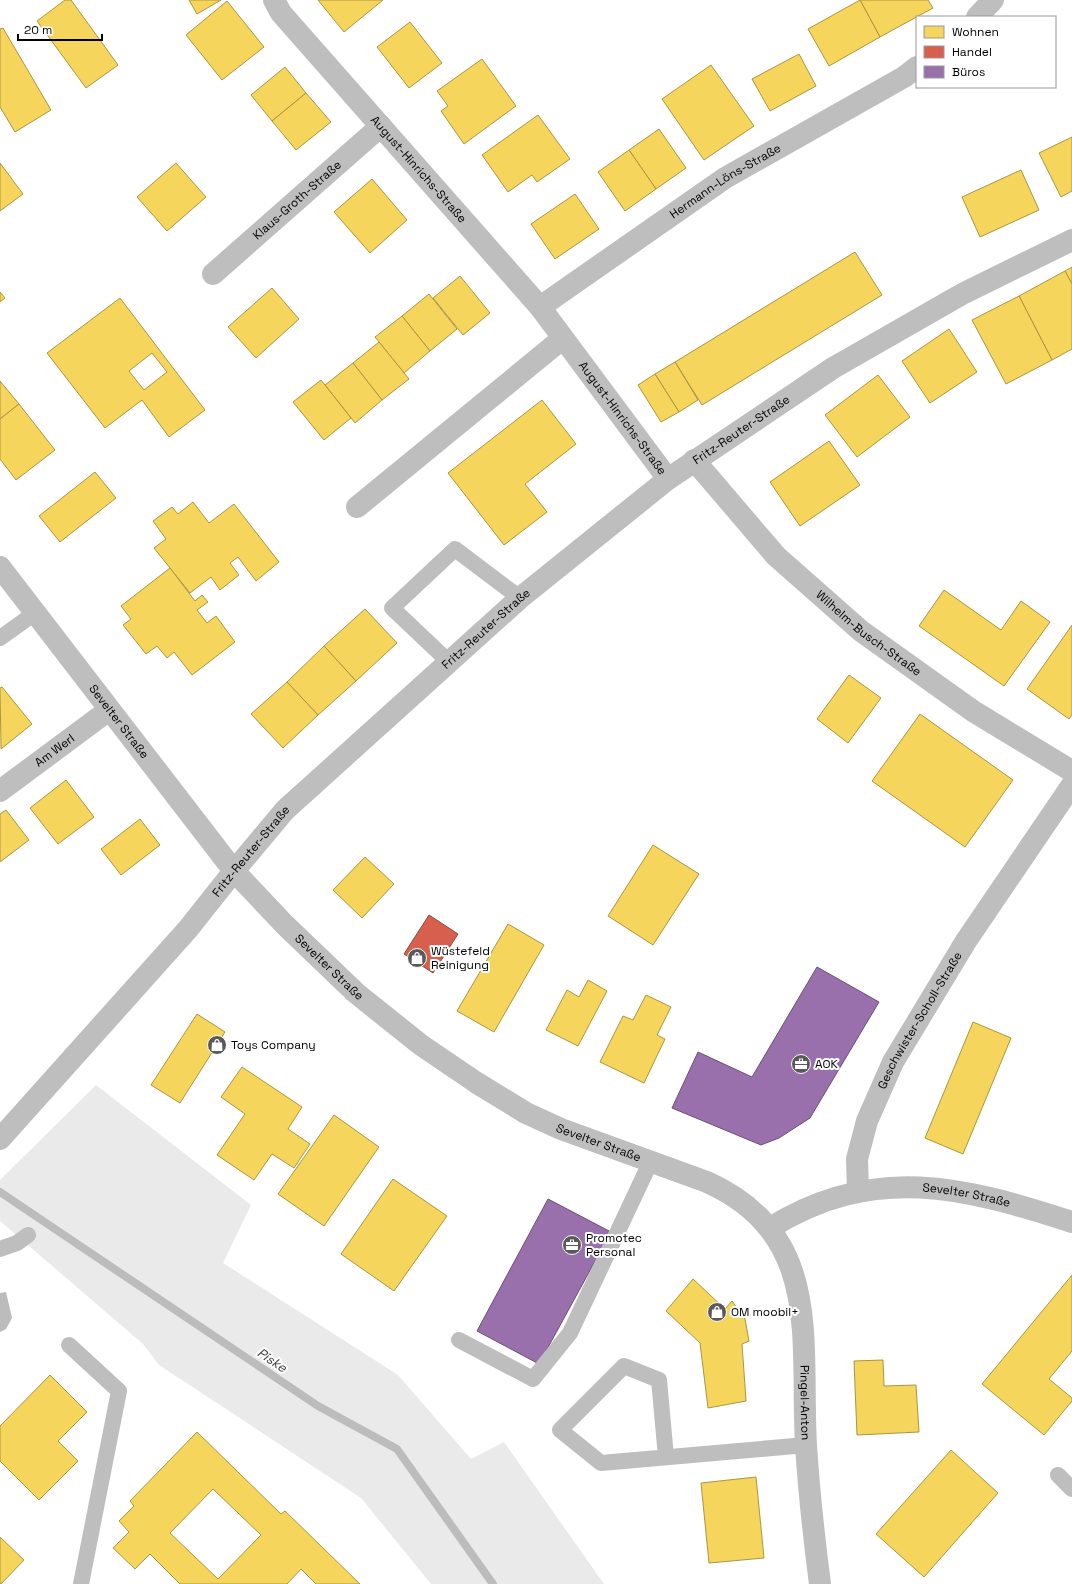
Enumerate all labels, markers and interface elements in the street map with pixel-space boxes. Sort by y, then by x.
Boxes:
scale bar [18,16,102,42]
legend [916,16,1056,88]
text: 20 m [24,22,52,38]
text: Wohnen [952,24,999,40]
text: Handel [952,44,992,60]
text: Büros [952,64,985,80]
street label: August-Hinrichs-Straße [367,112,470,226]
street label: Hermann-Löns-Straße [666,140,784,222]
street label: Klaus-Groth-Straße [249,157,345,243]
street label: August-Hinrichs-Straße [575,358,670,478]
street label: Fritz-Reuter-Straße [689,391,793,468]
street label: Fritz-Reuter-Straße [438,585,534,673]
street label: Wilhelm-Busch-Straße [812,587,925,680]
street label: Sevelter Straße [85,681,153,762]
street label: Am Werl [31,730,78,771]
street label: Fritz-Reuter-Straße [209,802,293,900]
street label: Sevelter Straße [291,931,367,1004]
place label: Wüstefeld Reinigung [431,943,490,973]
shop icon: Wüstefeld Reinigung [406,947,428,969]
street label: Geschwister-Scholl-Straße [874,949,966,1092]
shop icon: Toys Company [206,1034,228,1056]
place label: Toys Company [231,1037,316,1053]
office icon: AOK [790,1053,812,1075]
place label: AOK [815,1056,838,1072]
street label: Sevelter Straße [553,1120,643,1165]
street label: Sevelter Straße [922,1180,1012,1211]
place label: Promotec Personal [586,1230,642,1260]
office icon: Promotec Personal [561,1234,583,1256]
shop icon: OM moobil+ [706,1301,728,1323]
place label: OM moobil+ [731,1304,799,1320]
water label: Piske [254,1344,291,1377]
street label: Pingel-Anton [796,1365,814,1441]

